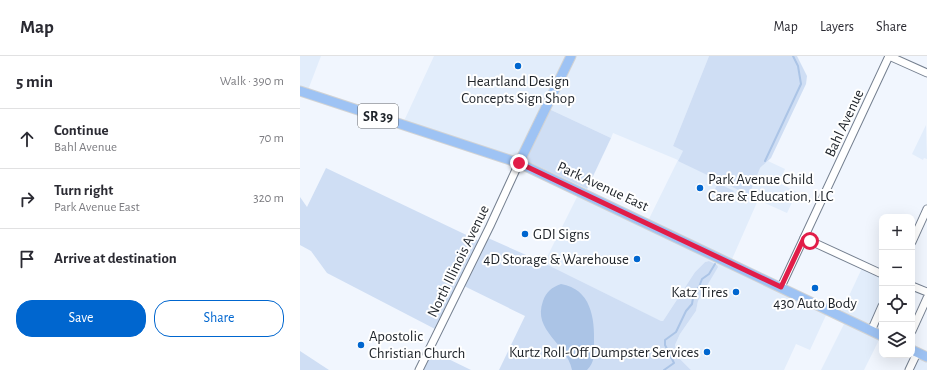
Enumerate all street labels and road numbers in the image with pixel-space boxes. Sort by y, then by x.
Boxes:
street label: Bahl Avenue [822,87,867,159]
road number: SR 39 [358,104,398,128]
street label: Park Avenue East [555,159,651,214]
street label: North Illinois Avenue [425,203,492,320]

